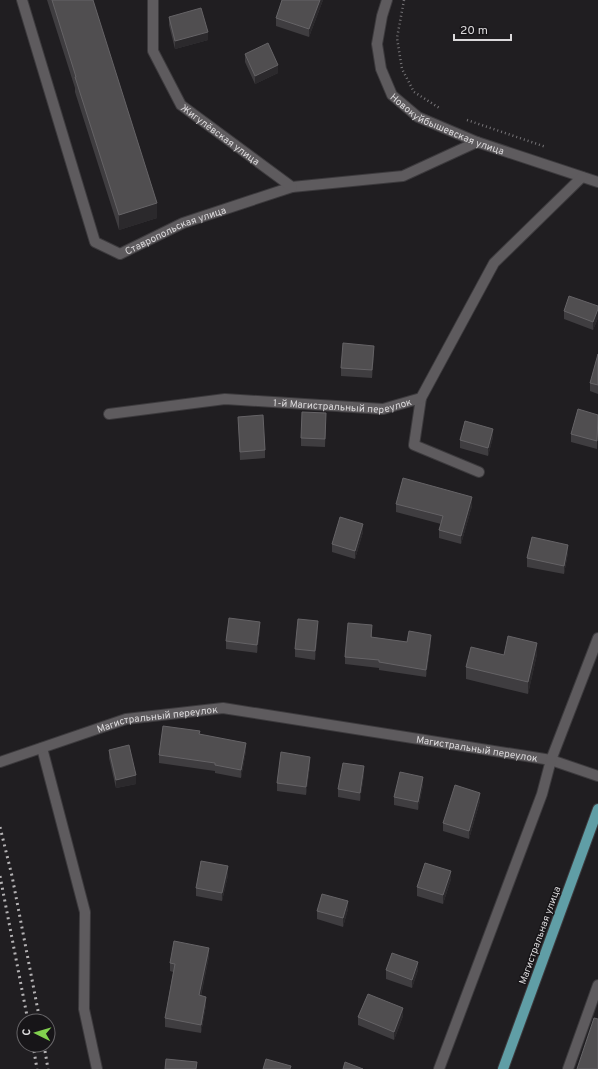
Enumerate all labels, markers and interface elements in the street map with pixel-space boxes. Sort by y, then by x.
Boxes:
scale bar [454,16,511,42]
text: 20 m [460,23,488,39]
street label: Новокуйбышевская улица [387,91,506,158]
street label: Жигулёвская улица [178,102,262,169]
street label: Ставропольская улица [123,204,228,259]
street label: 1-й Магистральный переулок [273,396,414,417]
street label: Магистральный переулок [95,704,219,736]
street label: Магистральный переулок [415,734,539,766]
street label: Магистральная улица [517,885,564,986]
north arrow [16,1013,56,1053]
text: С [20,1028,34,1036]

